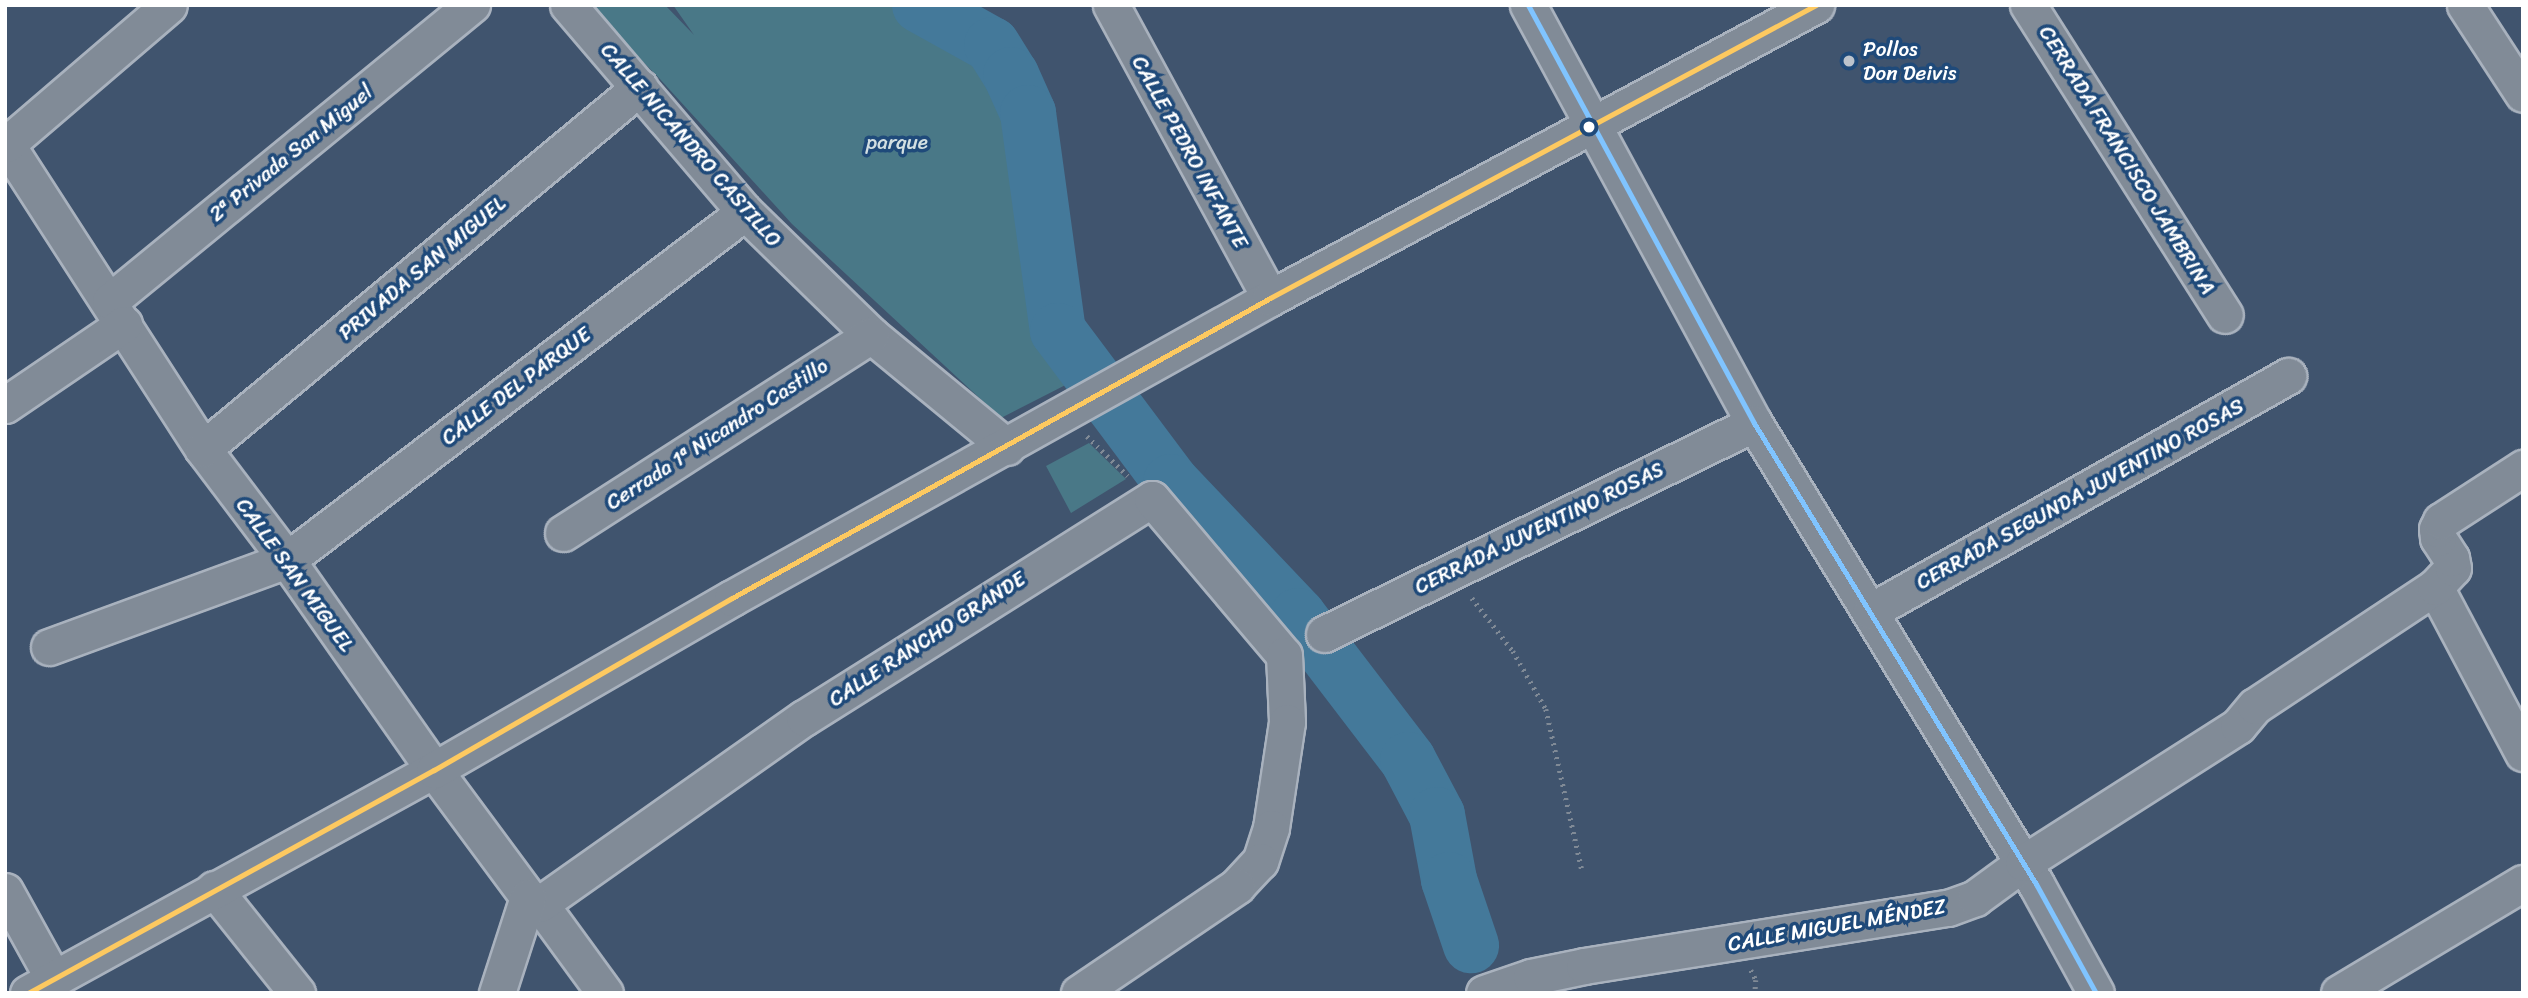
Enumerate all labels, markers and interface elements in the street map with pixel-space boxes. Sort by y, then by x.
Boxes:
street label: CERRADA FRANCISCO JAMBRINA [2033,20,2221,300]
place label: Pollos Don Deivis [1863,36,1957,86]
street label: CALLE NICANDRO CASTILLO [596,38,786,252]
street label: CALLE PEDRO INFANTE [1126,51,1254,253]
marker: Pollos Don Deivis [1841,53,1857,69]
street label: 2ª Privada San Miguel [205,80,377,226]
unlabelled marker [1582,120,1596,134]
park label: parque [866,129,928,155]
street label: PRIVADA SAN MIGUEL [333,190,511,346]
street label: CALLE DEL PARQUE [437,322,595,450]
street label: Cerrada 1ª Nicandro Castillo [601,353,833,515]
street label: CERRADA SEGUNDA JUVENTINO ROSAS [1911,393,2249,595]
street label: CERRADA JUVENTINO ROSAS [1410,457,1668,599]
street label: CALLE SAN MIGUEL [231,493,359,657]
street label: CALLE RANCHO GRANDE [824,566,1030,712]
street label: CALLE MIGUEL MÉNDEZ [1725,893,1949,957]

